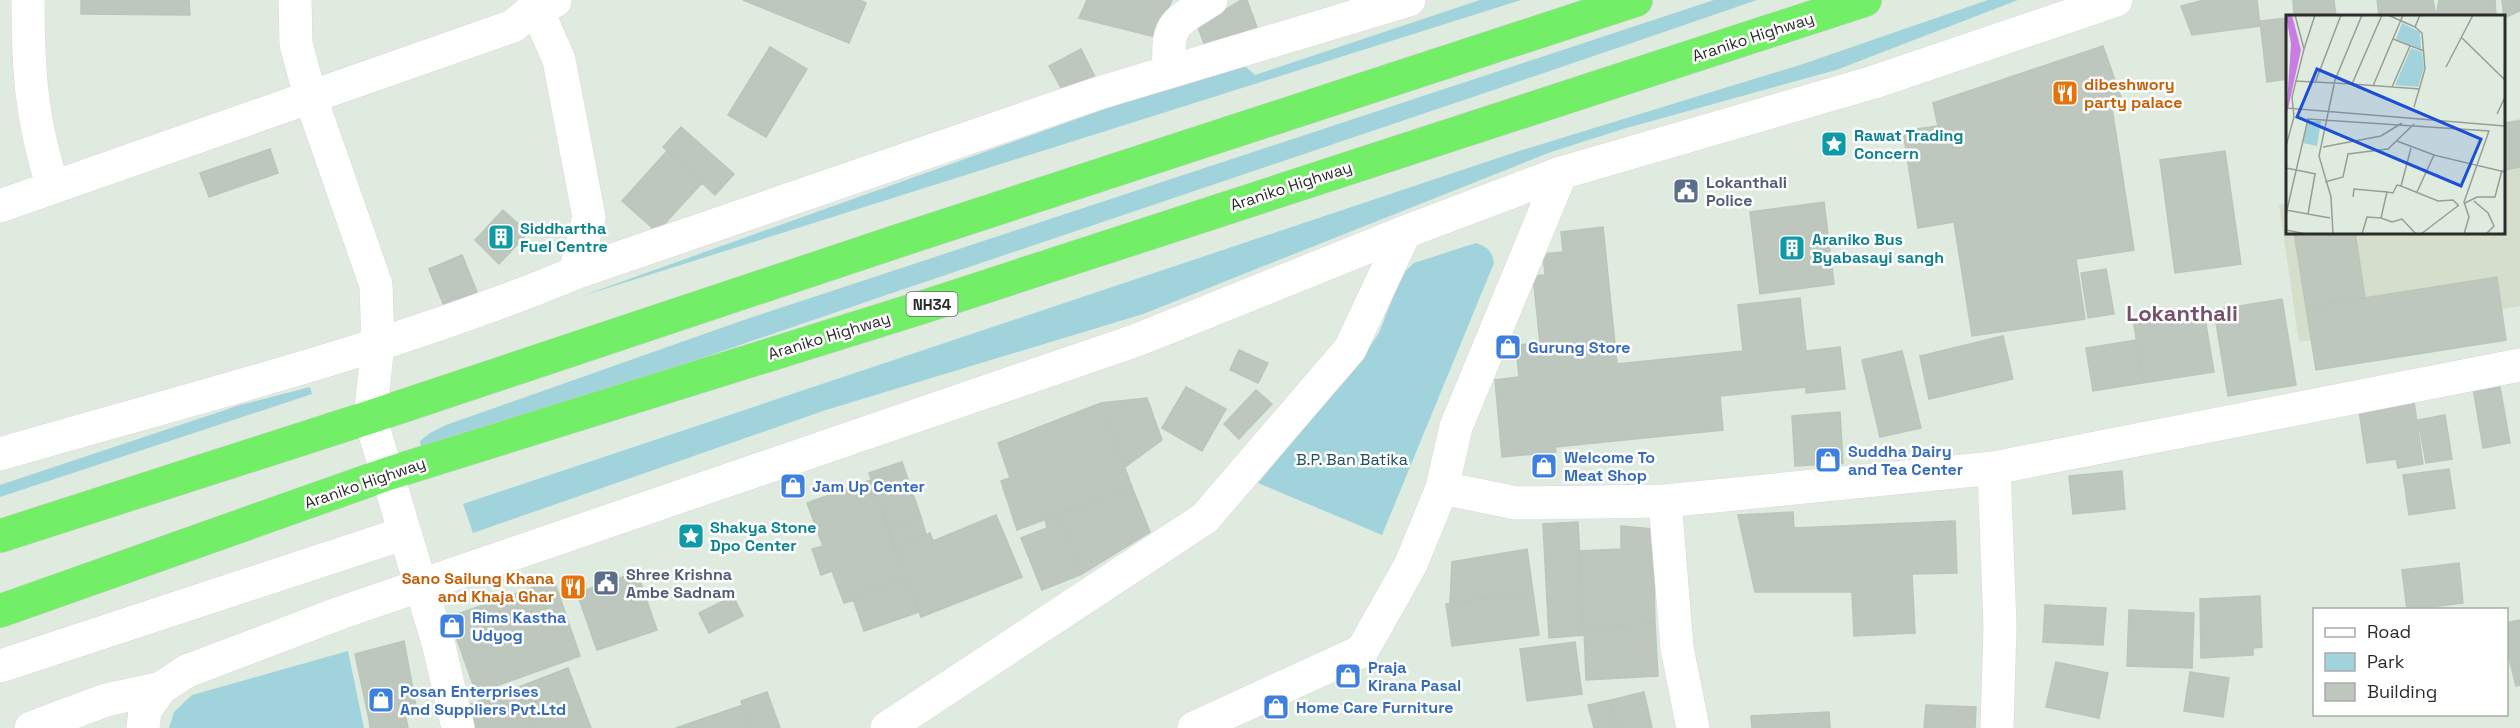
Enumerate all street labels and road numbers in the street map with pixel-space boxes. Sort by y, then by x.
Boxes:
street label: Araniko Highway [1689,7,1817,67]
street label: Araniko Highway [1227,156,1355,216]
road number: NH34 [906,292,958,316]
street label: Araniko Highway [765,307,893,365]
street label: Araniko Highway [302,452,428,514]

